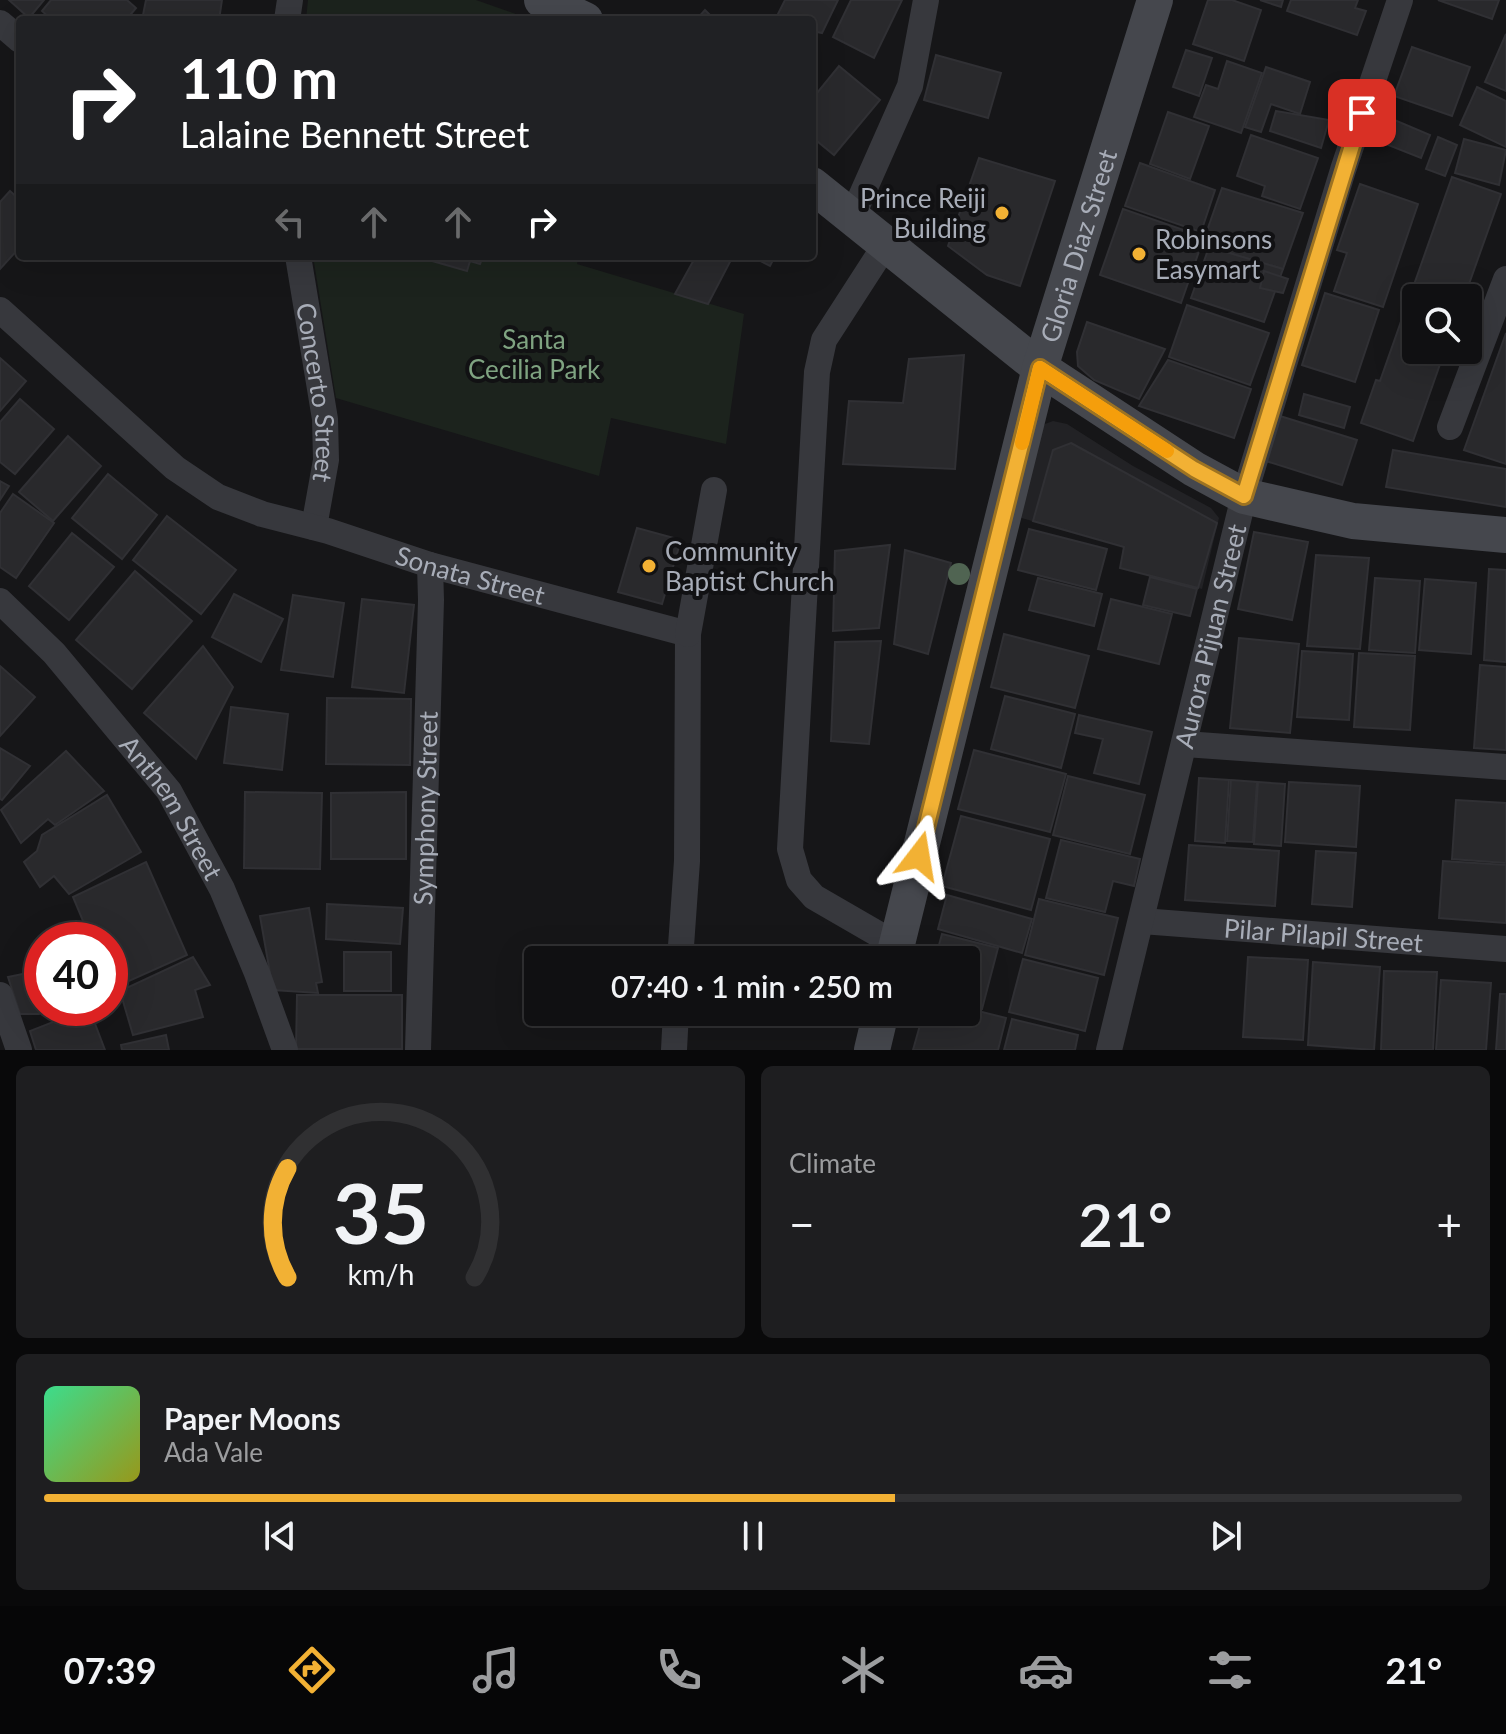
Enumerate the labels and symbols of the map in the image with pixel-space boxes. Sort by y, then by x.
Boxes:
pin [1328,79,1396,147]
street label: Gloria Diaz Street [1033,145,1124,346]
place label: Prince Reiji Building [860,182,986,244]
marker: Prince Reiji Building [993,204,1011,222]
place label: Robinsons Easymart [1155,223,1272,285]
marker: Robinsons Easymart [1130,245,1148,263]
street label: Concerto Street [290,300,342,485]
park label: Santa Cecilia Park [468,323,601,385]
street label: Aurora Pijuan Street [1167,520,1253,751]
place label: Community Baptist Church [665,535,834,597]
street label: Sonata Street [392,539,549,611]
marker: Community Baptist Church [640,557,658,575]
street label: Symphony Street [406,710,444,906]
street label: Anthem Street [113,729,230,886]
position arrow [877,814,961,898]
street label: Pilar Pilapil Street [1223,911,1425,959]
speed limit sign: 40 [24,922,128,1026]

